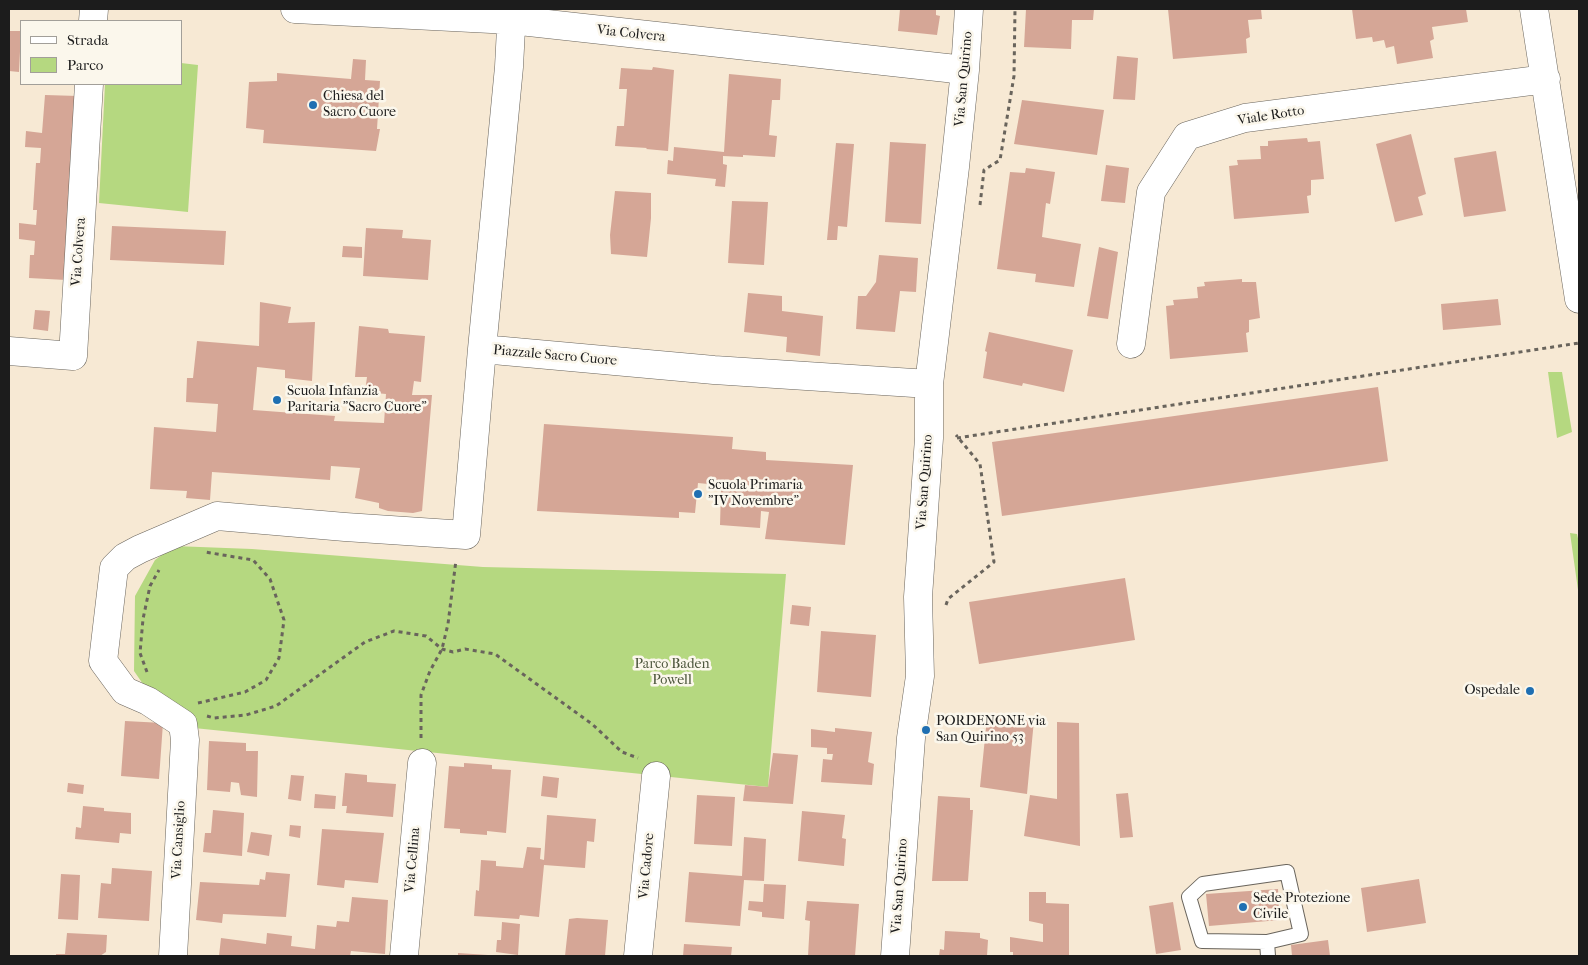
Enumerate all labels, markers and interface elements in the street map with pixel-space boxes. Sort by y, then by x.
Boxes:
legend [20,20,182,85]
street label: Via Colvera [596,22,666,46]
text: Strada [67,31,109,49]
street label: Via San Quirino [951,31,977,127]
text: Parco [67,56,103,74]
place label: Chiesa del Sacro Cuore [323,89,396,121]
marker: Chiesa del Sacro Cuore [307,99,319,111]
street label: Viale Rotto [1236,102,1306,130]
street label: Via Colvera [68,217,90,287]
street label: Piazzale Sacro Cuore [492,342,618,370]
place label: Scuola Infanzia Paritaria "Sacro Cuore" [287,384,427,417]
marker: Scuola Infanzia Paritaria "Sacro Cuore" [271,394,283,406]
street label: Via San Quirino [913,434,937,530]
place label: Scuola Primaria "IV Novembre" [708,478,803,511]
marker: Scuola Primaria "IV Novembre" [692,488,704,500]
park label: Parco Baden Powell [634,657,710,690]
place label: Ospedale [1464,683,1520,699]
marker: Ospedale [1524,685,1536,697]
place label: PORDENONE via San Quirino 53 [936,714,1046,746]
marker: PORDENONE via San Quirino 53 [920,724,932,736]
street label: Via Cansiglio [169,800,189,880]
street label: Via Cellina [402,827,424,893]
street label: Via Cadore [636,832,658,900]
street label: Via San Quirino [888,838,912,934]
place label: Sede Protezione Civile [1253,891,1350,924]
marker: Sede Protezione Civile [1237,901,1249,913]

